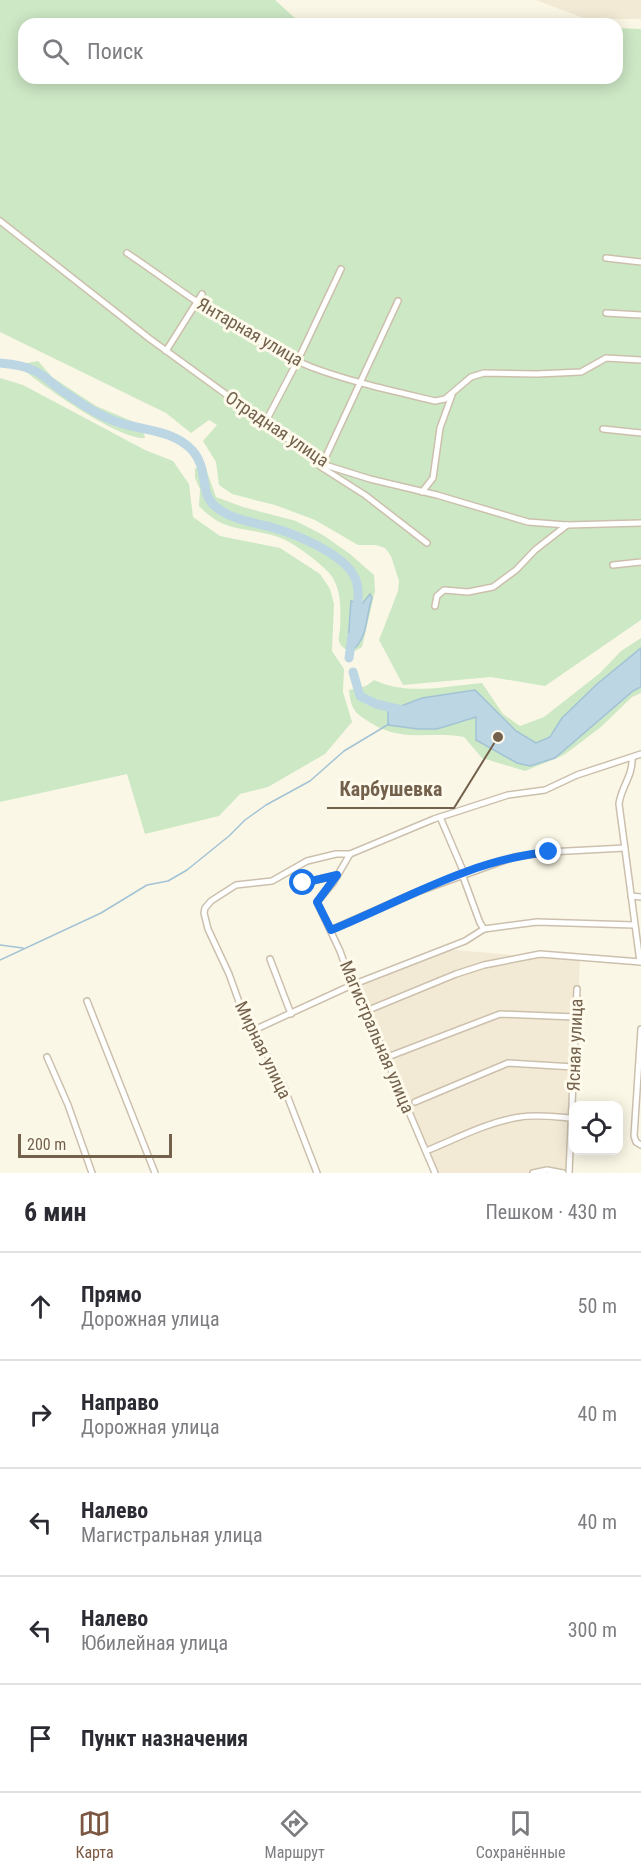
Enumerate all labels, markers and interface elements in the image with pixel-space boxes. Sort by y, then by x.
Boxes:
search box [18,18,623,84]
icon: search [39,35,72,68]
text: Поиск [87,39,144,64]
street label: Янтарная улица [194,293,307,370]
street label: Отрадная улица [222,386,333,471]
callout: Карбушевка [327,770,454,808]
text: Карбушевка [339,777,443,801]
route end [535,838,561,864]
route start [289,869,315,895]
street label: Магистральная улица [336,957,419,1116]
street label: Мирная улица [231,998,296,1102]
street label: Ясная улица [562,998,587,1092]
map controls [569,1101,623,1155]
button: locate [569,1101,623,1155]
scale bar [18,1131,172,1158]
text: 200 m [27,1135,66,1154]
text: 6 мин [24,1197,86,1227]
text: Пешком · 430 m [485,1200,617,1224]
text: Прямо [81,1282,142,1307]
icon: ahead [24,1290,57,1323]
text: 50 m [578,1294,617,1318]
text: Дорожная улица [81,1307,220,1331]
text: Направо [81,1390,159,1415]
icon: right [24,1398,57,1431]
text: 40 m [578,1402,617,1426]
text: Дорожная улица [81,1415,220,1439]
text: Налево [81,1498,148,1523]
icon: left [24,1506,57,1539]
text: 40 m [578,1510,617,1534]
text: Магистральная улица [81,1523,263,1547]
text: Налево [81,1606,148,1631]
icon: left [24,1614,57,1647]
text: 300 m [568,1618,617,1642]
text: Юбилейная улица [81,1631,228,1655]
icon: arrive [24,1722,57,1755]
text: Пункт назначения [81,1726,248,1751]
tab: Карта [75,1807,114,1862]
tab: Маршрут [265,1807,325,1862]
tab: Сохранённые [476,1807,566,1862]

